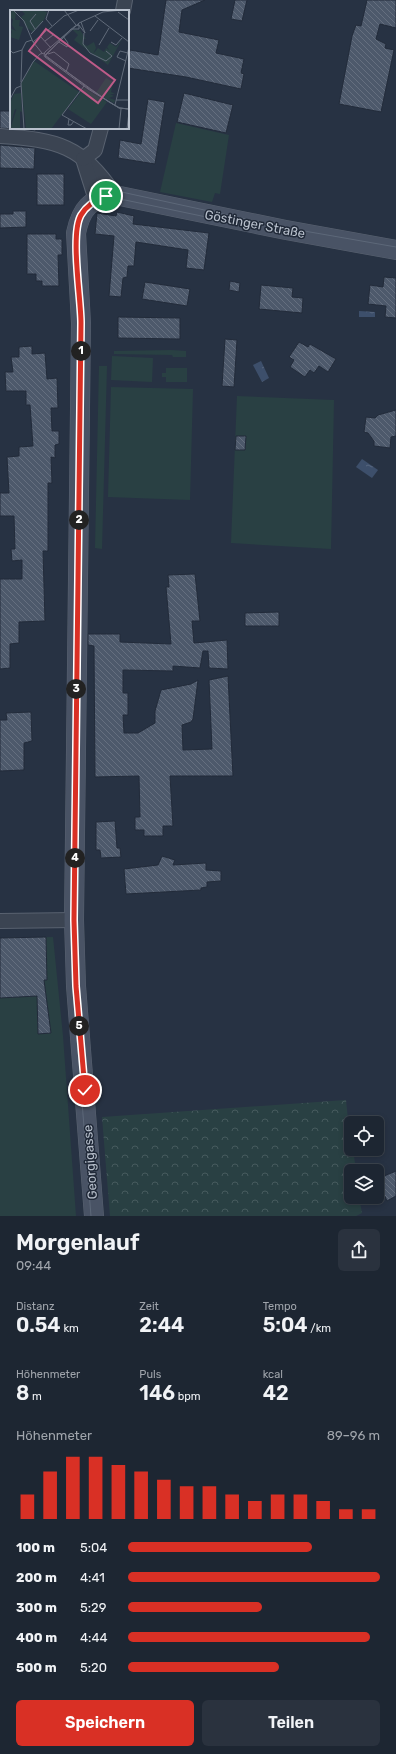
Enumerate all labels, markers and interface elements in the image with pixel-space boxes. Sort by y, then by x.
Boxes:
inset map [10,10,129,129]
pin [89,179,123,213]
icon: arrive [95,185,117,207]
street label: Göstinger Straße [203,207,307,242]
pin: 1 [71,341,91,361]
text: 1 [78,344,84,357]
pin: 2 [69,510,89,530]
text: 2 [75,513,83,526]
pin: 3 [66,679,86,699]
text: 3 [72,682,80,695]
pin: 4 [65,848,85,868]
text: 4 [71,851,79,864]
pin: 5 [69,1016,89,1036]
text: 5 [75,1019,83,1032]
pin [68,1073,102,1107]
icon: check [74,1079,96,1101]
map controls [344,1116,384,1204]
button: locate [344,1116,384,1156]
street label: Georgigasse [80,1124,101,1200]
button: layers [344,1164,384,1204]
text: Morgenlauf [16,1229,139,1256]
button: share [338,1229,380,1271]
text: 09:44 [16,1258,51,1273]
text: Distanz [16,1300,54,1313]
text: Zeit [139,1300,159,1313]
text: Tempo [263,1300,297,1313]
text: 0.54 [16,1313,61,1337]
text: 2:44 [139,1313,184,1337]
text: 5:04 [263,1313,308,1337]
text: km [61,1322,79,1335]
text: /km [308,1322,331,1335]
text: Höhenmeter [16,1368,80,1381]
text: Puls [139,1368,161,1381]
text: kcal [263,1368,283,1381]
text: 8 [16,1381,29,1405]
text: 146 [139,1381,175,1405]
text: 42 [263,1381,289,1405]
text: m [29,1390,42,1403]
text: bpm [175,1390,201,1403]
text: Höhenmeter [16,1428,92,1443]
text: 89–96 m [327,1428,380,1443]
text: 100 m [16,1540,55,1555]
text: 5:04 [80,1540,107,1555]
text: 200 m [16,1570,57,1585]
text: 4:41 [80,1570,105,1585]
text: 300 m [16,1600,57,1615]
text: 5:29 [80,1600,106,1615]
text: 400 m [16,1630,57,1645]
text: 4:44 [80,1630,108,1645]
text: 500 m [16,1660,57,1675]
text: 5:20 [80,1660,107,1675]
button: Speichern [16,1700,194,1746]
button: Teilen [202,1700,380,1746]

